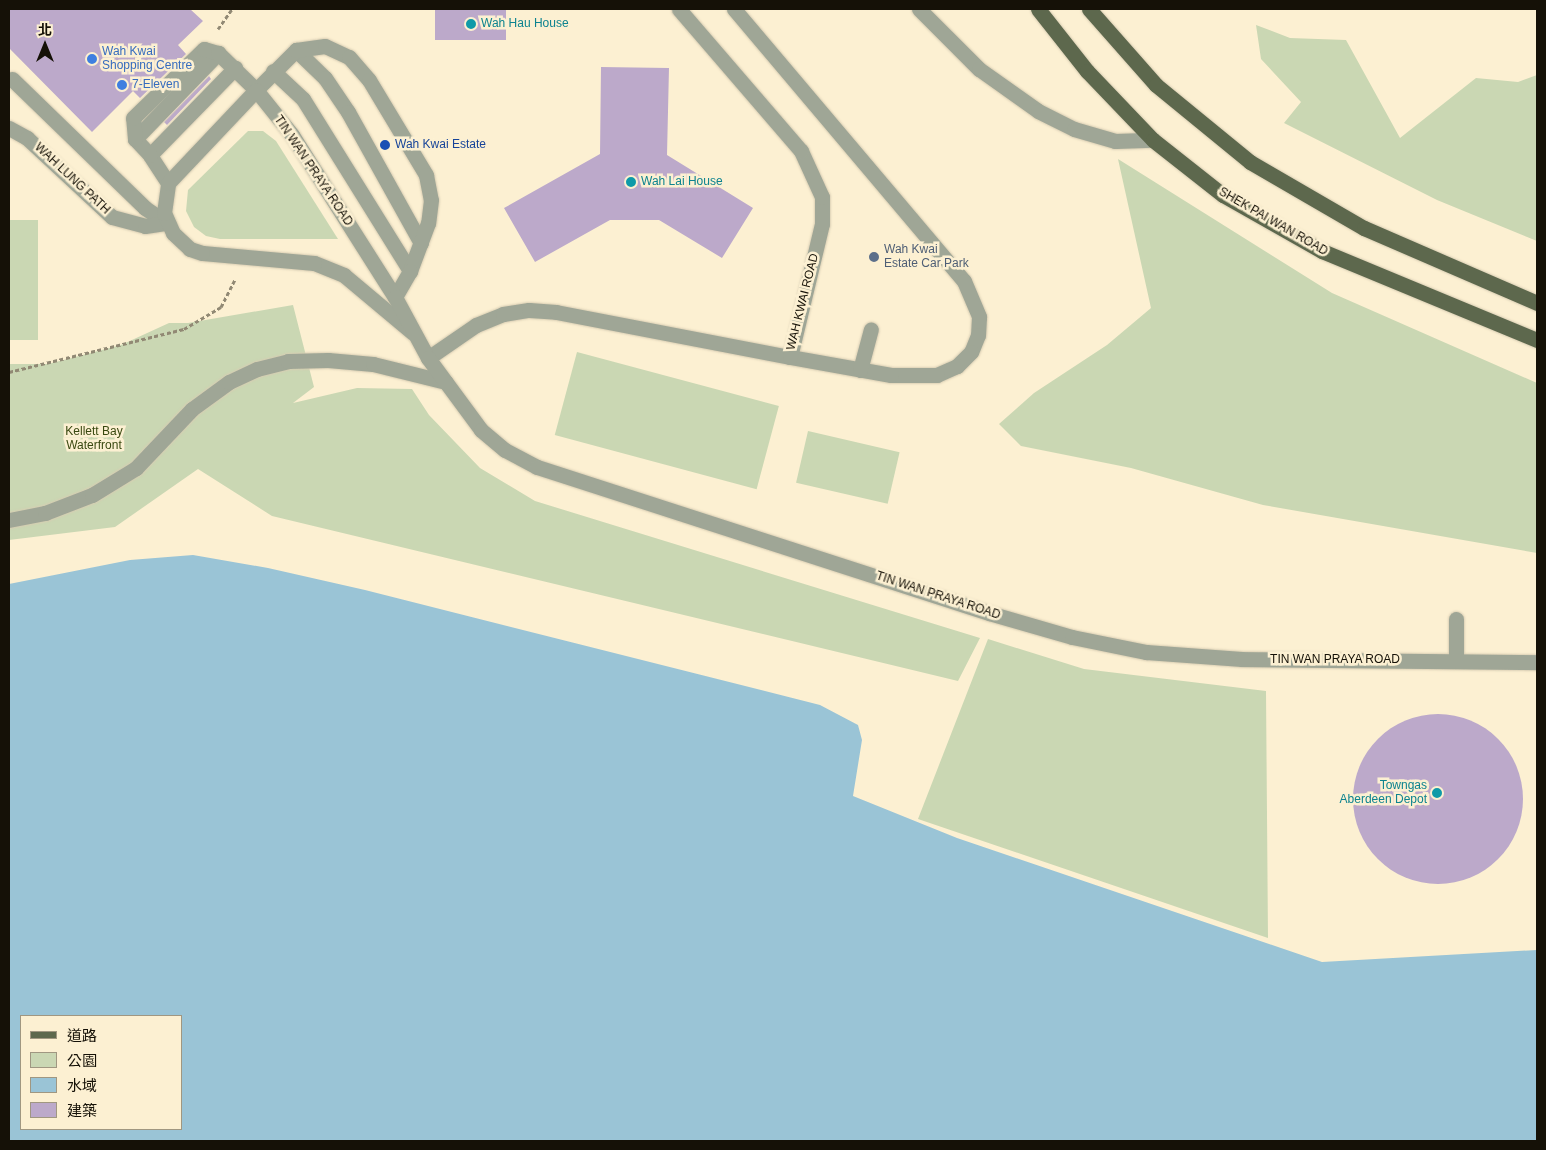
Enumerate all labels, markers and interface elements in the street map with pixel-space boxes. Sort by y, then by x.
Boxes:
place label: Wah Hau House [481,17,569,31]
marker: Wah Hau House [465,18,477,30]
north arrow [20,20,70,70]
text: 北 [38,22,52,38]
place label: Wah Kwai Shopping Centre [102,45,192,73]
marker: Wah Kwai Shopping Centre [86,53,98,65]
place label: 7-Eleven [132,78,179,92]
marker: 7-Eleven [116,79,128,91]
street label: TIN WAN PRAYA ROAD [271,113,355,229]
place label: Wah Kwai Estate [395,138,486,152]
marker: Wah Kwai Estate [379,139,391,151]
street label: WAH LUNG PATH [31,140,113,218]
place label: Wah Lai House [641,175,723,189]
marker: Wah Lai House [625,176,637,188]
street label: SHEK PAI WAN ROAD [1216,185,1330,259]
place label: Wah Kwai Estate Car Park [884,243,969,271]
marker: Wah Kwai Estate Car Park [868,251,880,263]
street label: WAH KWAI ROAD [784,252,822,352]
park label: Kellett Bay Waterfront [65,425,123,453]
street label: TIN WAN PRAYA ROAD [874,569,1002,623]
street label: TIN WAN PRAYA ROAD [1270,653,1400,667]
place label: Towngas Aberdeen Depot [1340,779,1427,807]
marker: Towngas Aberdeen Depot [1431,787,1443,799]
legend [20,1015,182,1130]
text: 道路 [67,1027,97,1044]
text: 公園 [67,1052,97,1069]
text: 水域 [67,1077,97,1094]
text: 建築 [67,1102,97,1119]

